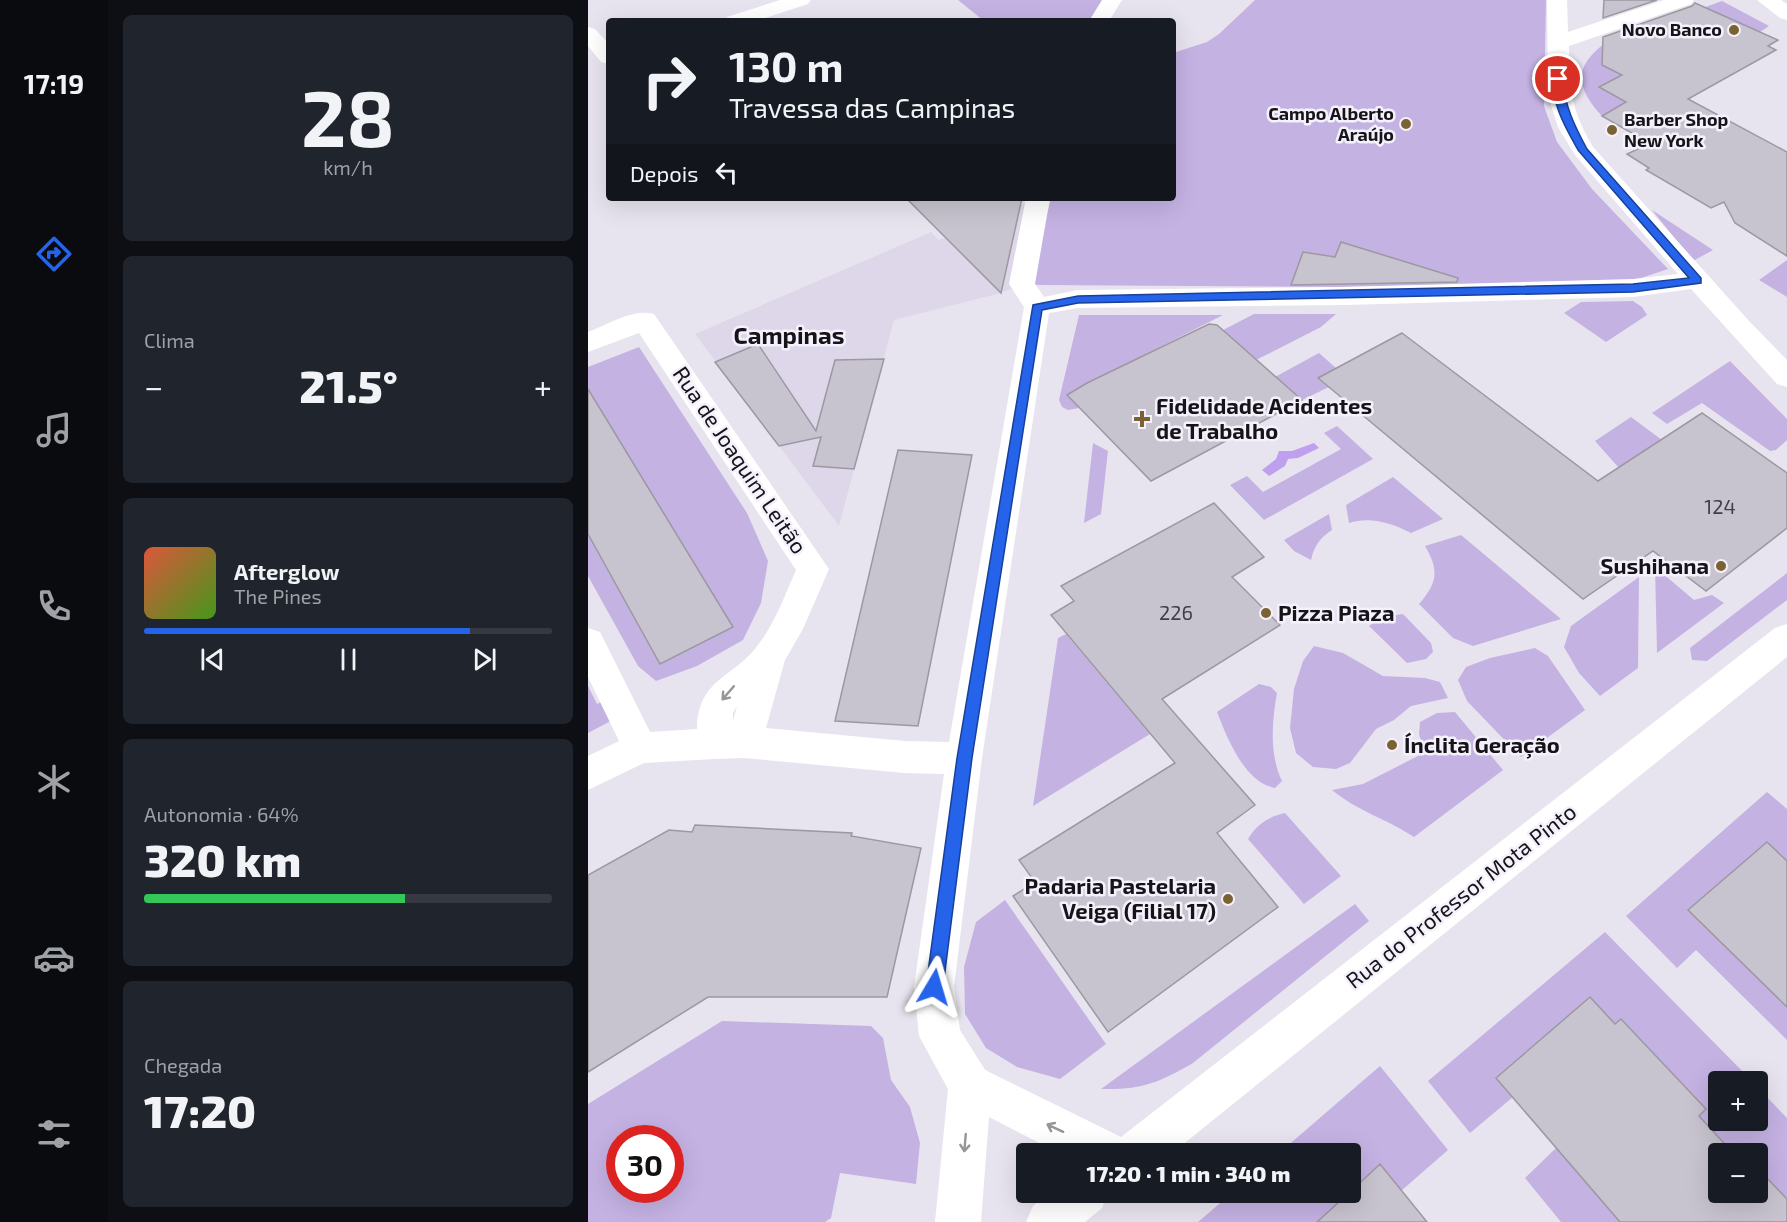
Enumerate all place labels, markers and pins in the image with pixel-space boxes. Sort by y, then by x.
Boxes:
place label: Novo Banco [1622,18,1722,40]
marker: Novo Banco [1727,23,1741,37]
pin [1532,53,1583,104]
place label: Campo Alberto Araújo [1268,102,1394,145]
place label: Barber Shop New York [1624,108,1729,151]
marker: Campo Alberto Araújo [1399,117,1413,131]
marker: Barber Shop New York [1605,123,1619,137]
place label: Fidelidade Acidentes de Trabalho [1156,392,1372,443]
marker: Fidelidade Acidentes de Trabalho [1133,410,1151,428]
place label: Sushihana [1601,552,1709,578]
marker: Sushihana [1714,559,1728,573]
place label: Pizza Piaza [1278,599,1394,625]
marker: Pizza Piaza [1259,606,1273,620]
place label: Ínclita Geração [1404,731,1560,759]
marker: Ínclita Geração [1385,738,1399,752]
place label: Padaria Pastelaria Veiga (Filial 17) [1025,872,1216,923]
marker: Padaria Pastelaria Veiga (Filial 17) [1221,892,1235,906]

